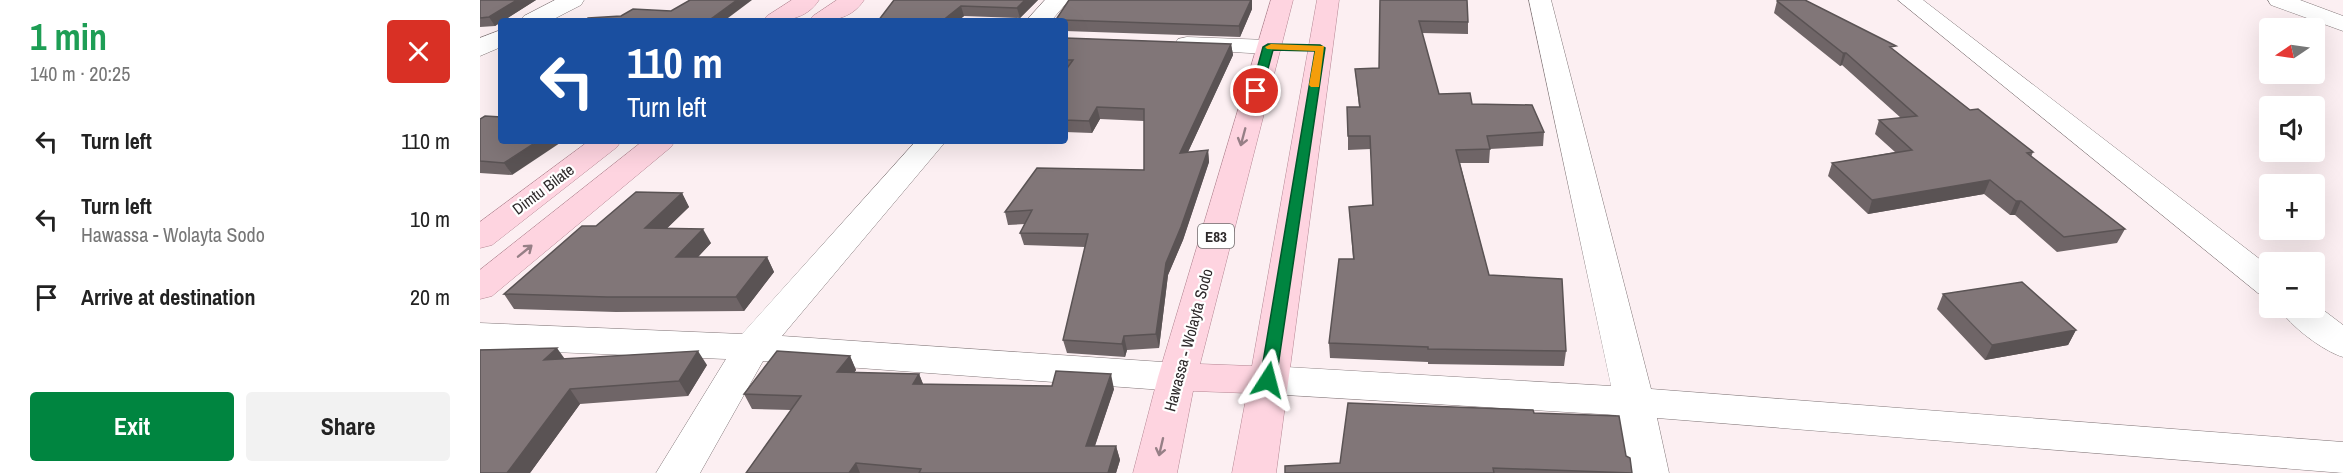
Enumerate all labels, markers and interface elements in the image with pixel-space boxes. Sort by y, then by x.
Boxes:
text: 1 min [30,13,107,61]
north arrow [2259,18,2325,84]
map controls [2259,18,2325,318]
button: close [387,20,450,83]
text: 110 m [627,35,723,91]
icon: left [528,42,606,120]
text: 140 m · 20:25 [30,60,130,87]
pin [1230,65,1281,116]
icon: arrive [1239,74,1272,107]
text: Turn left [627,89,706,125]
button: sound [2259,96,2325,162]
icon: left [30,125,63,158]
text: Turn left [81,126,152,156]
text: 110 m [401,126,450,156]
one-way arrow [1237,127,1248,146]
street label: Dimtu Bilate [508,158,578,220]
button: + [2259,174,2325,240]
text: Turn left [81,191,152,221]
icon: left [30,203,63,236]
text: 10 m [410,204,450,234]
text: Hawassa - Wolayta Sodo [81,221,265,248]
road number: E83 [1198,224,1234,248]
one-way arrow [517,245,533,258]
button: − [2259,252,2325,318]
street label: Hawassa - Wolayta Sodo [1158,266,1218,414]
icon: arrive [30,281,63,314]
text: Arrive at destination [81,282,255,312]
text: 20 m [410,282,450,312]
position arrow [1236,348,1300,412]
button: Exit [30,392,234,461]
button: Share [246,392,450,461]
one-way arrow [1154,438,1166,457]

